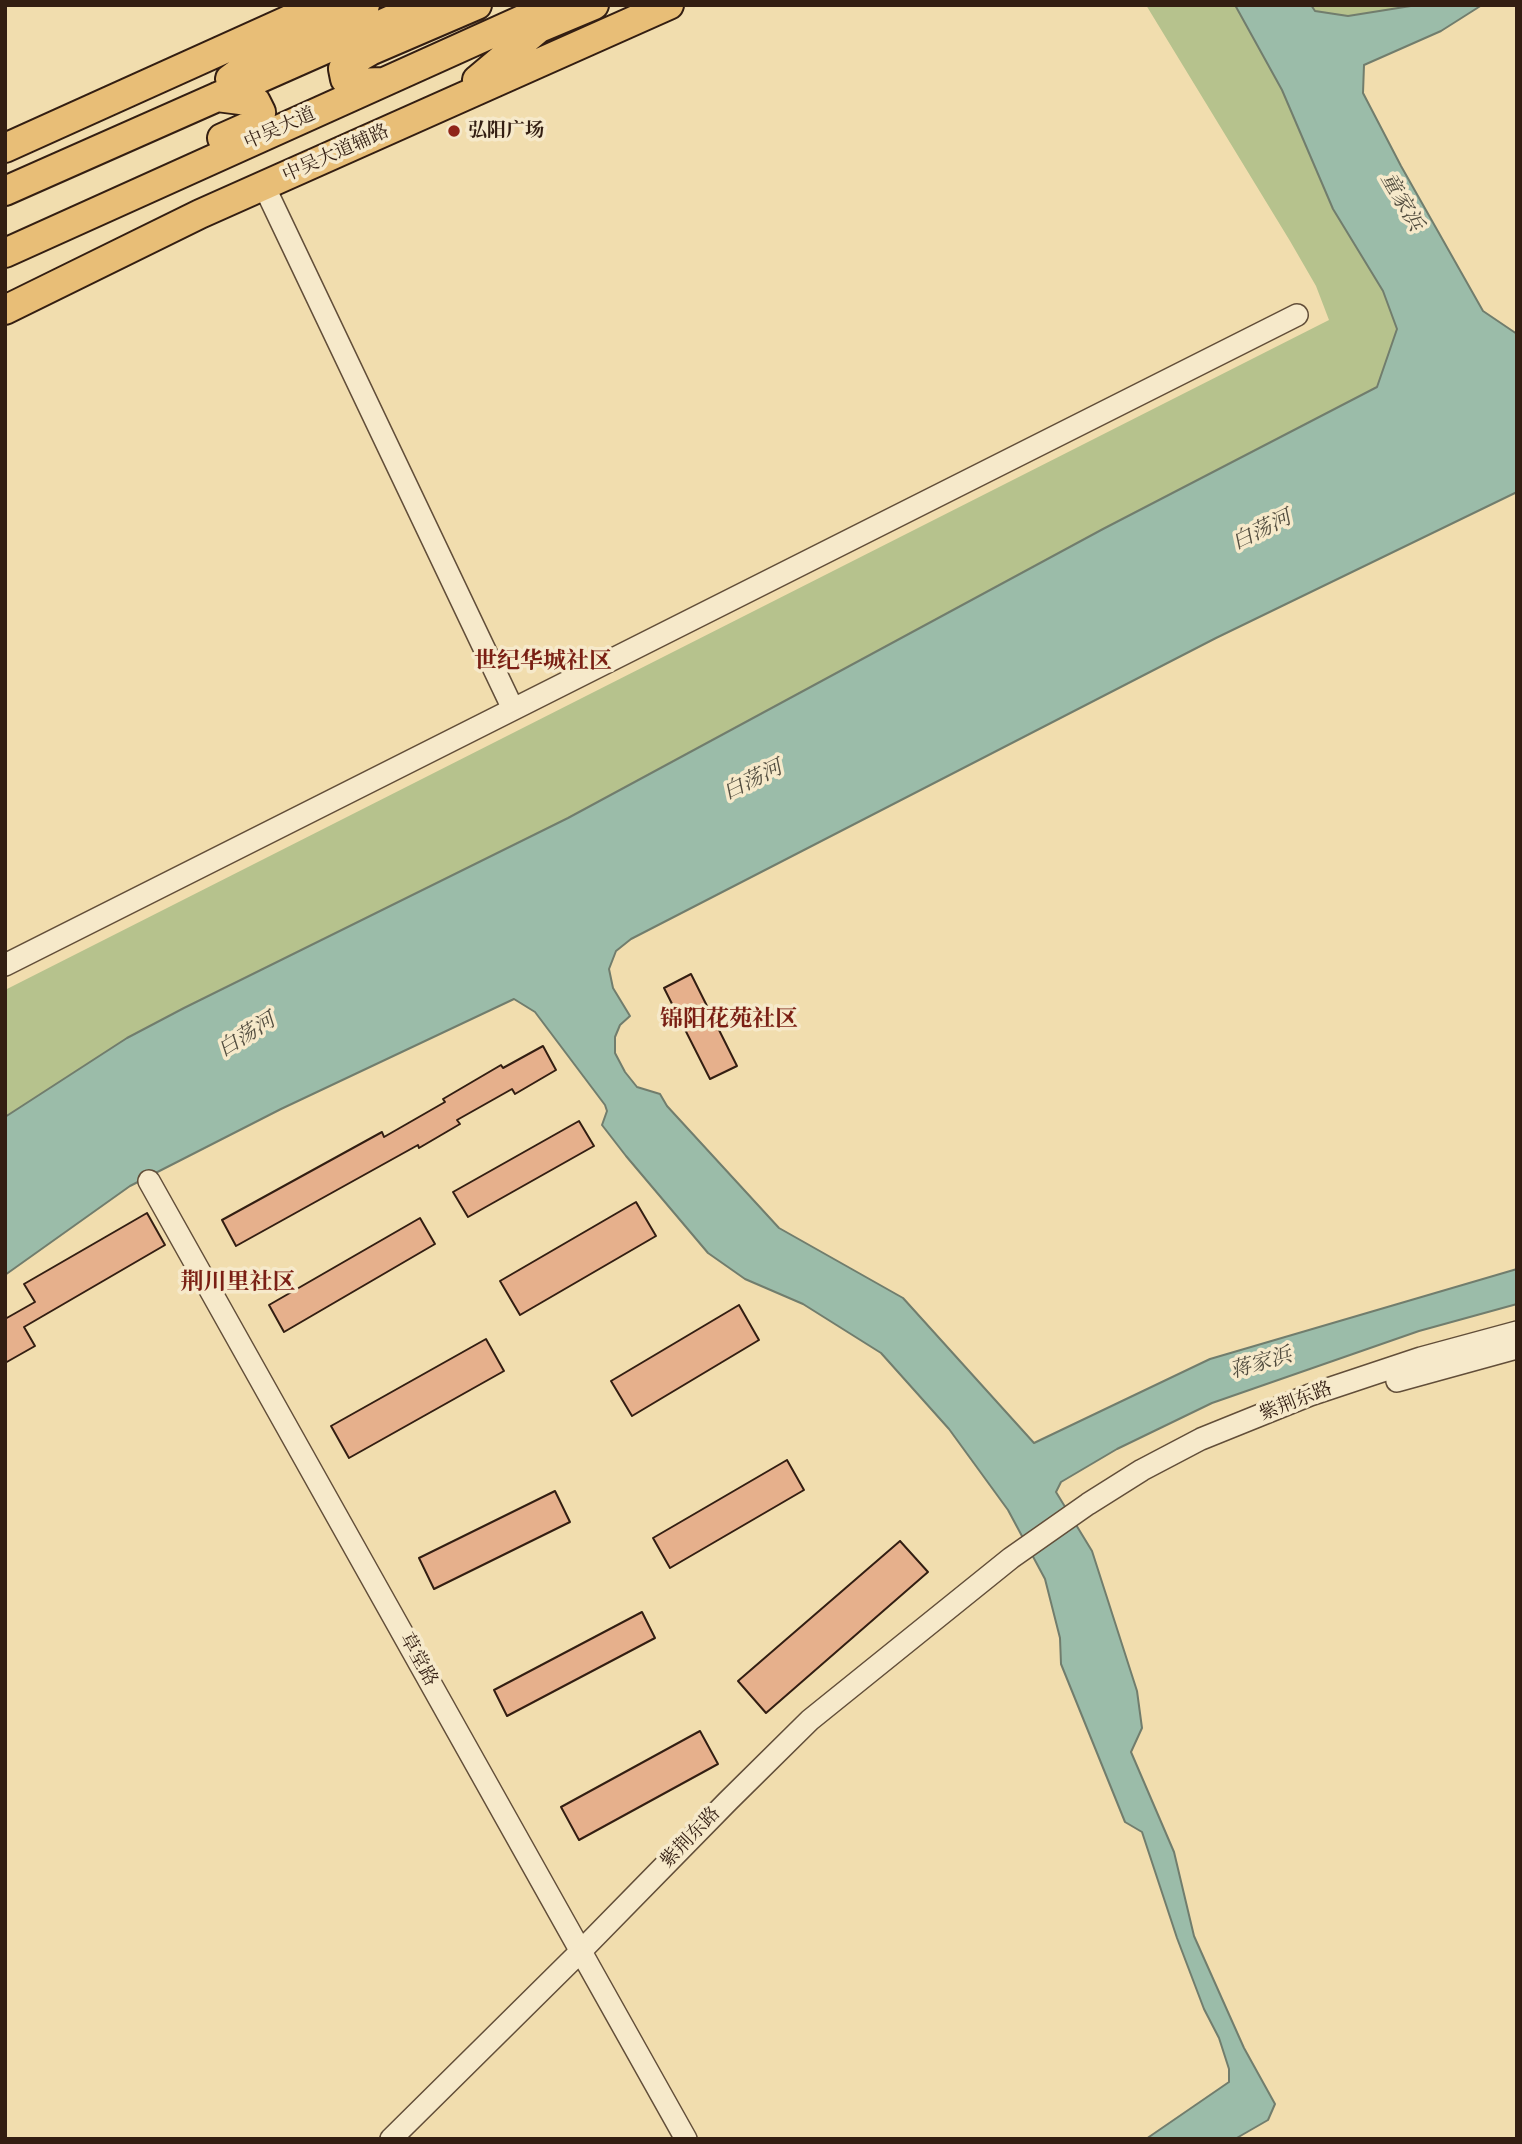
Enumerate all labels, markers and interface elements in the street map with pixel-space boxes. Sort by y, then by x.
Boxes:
street label: 中吴大道 [241,103,319,155]
street label: 中吴大道辅路 [279,120,393,188]
place label: 弘阳广场 [468,120,544,142]
marker: 弘阳广场 [446,123,462,139]
water label: 童家浜 [1374,168,1428,236]
water label: 白荡河 [1228,506,1296,556]
district label: 世纪华城社区 [474,648,612,676]
water label: 白荡河 [719,756,787,806]
district label: 锦阳花苑社区 [660,1006,798,1034]
water label: 白荡河 [214,1009,280,1063]
district label: 荆川里社区 [181,1269,295,1297]
water label: 蒋家浜 [1227,1343,1295,1385]
street label: 紫荆东路 [1256,1378,1336,1426]
street label: 草堂路 [394,1630,442,1690]
street label: 紫荆东路 [656,1803,726,1873]

